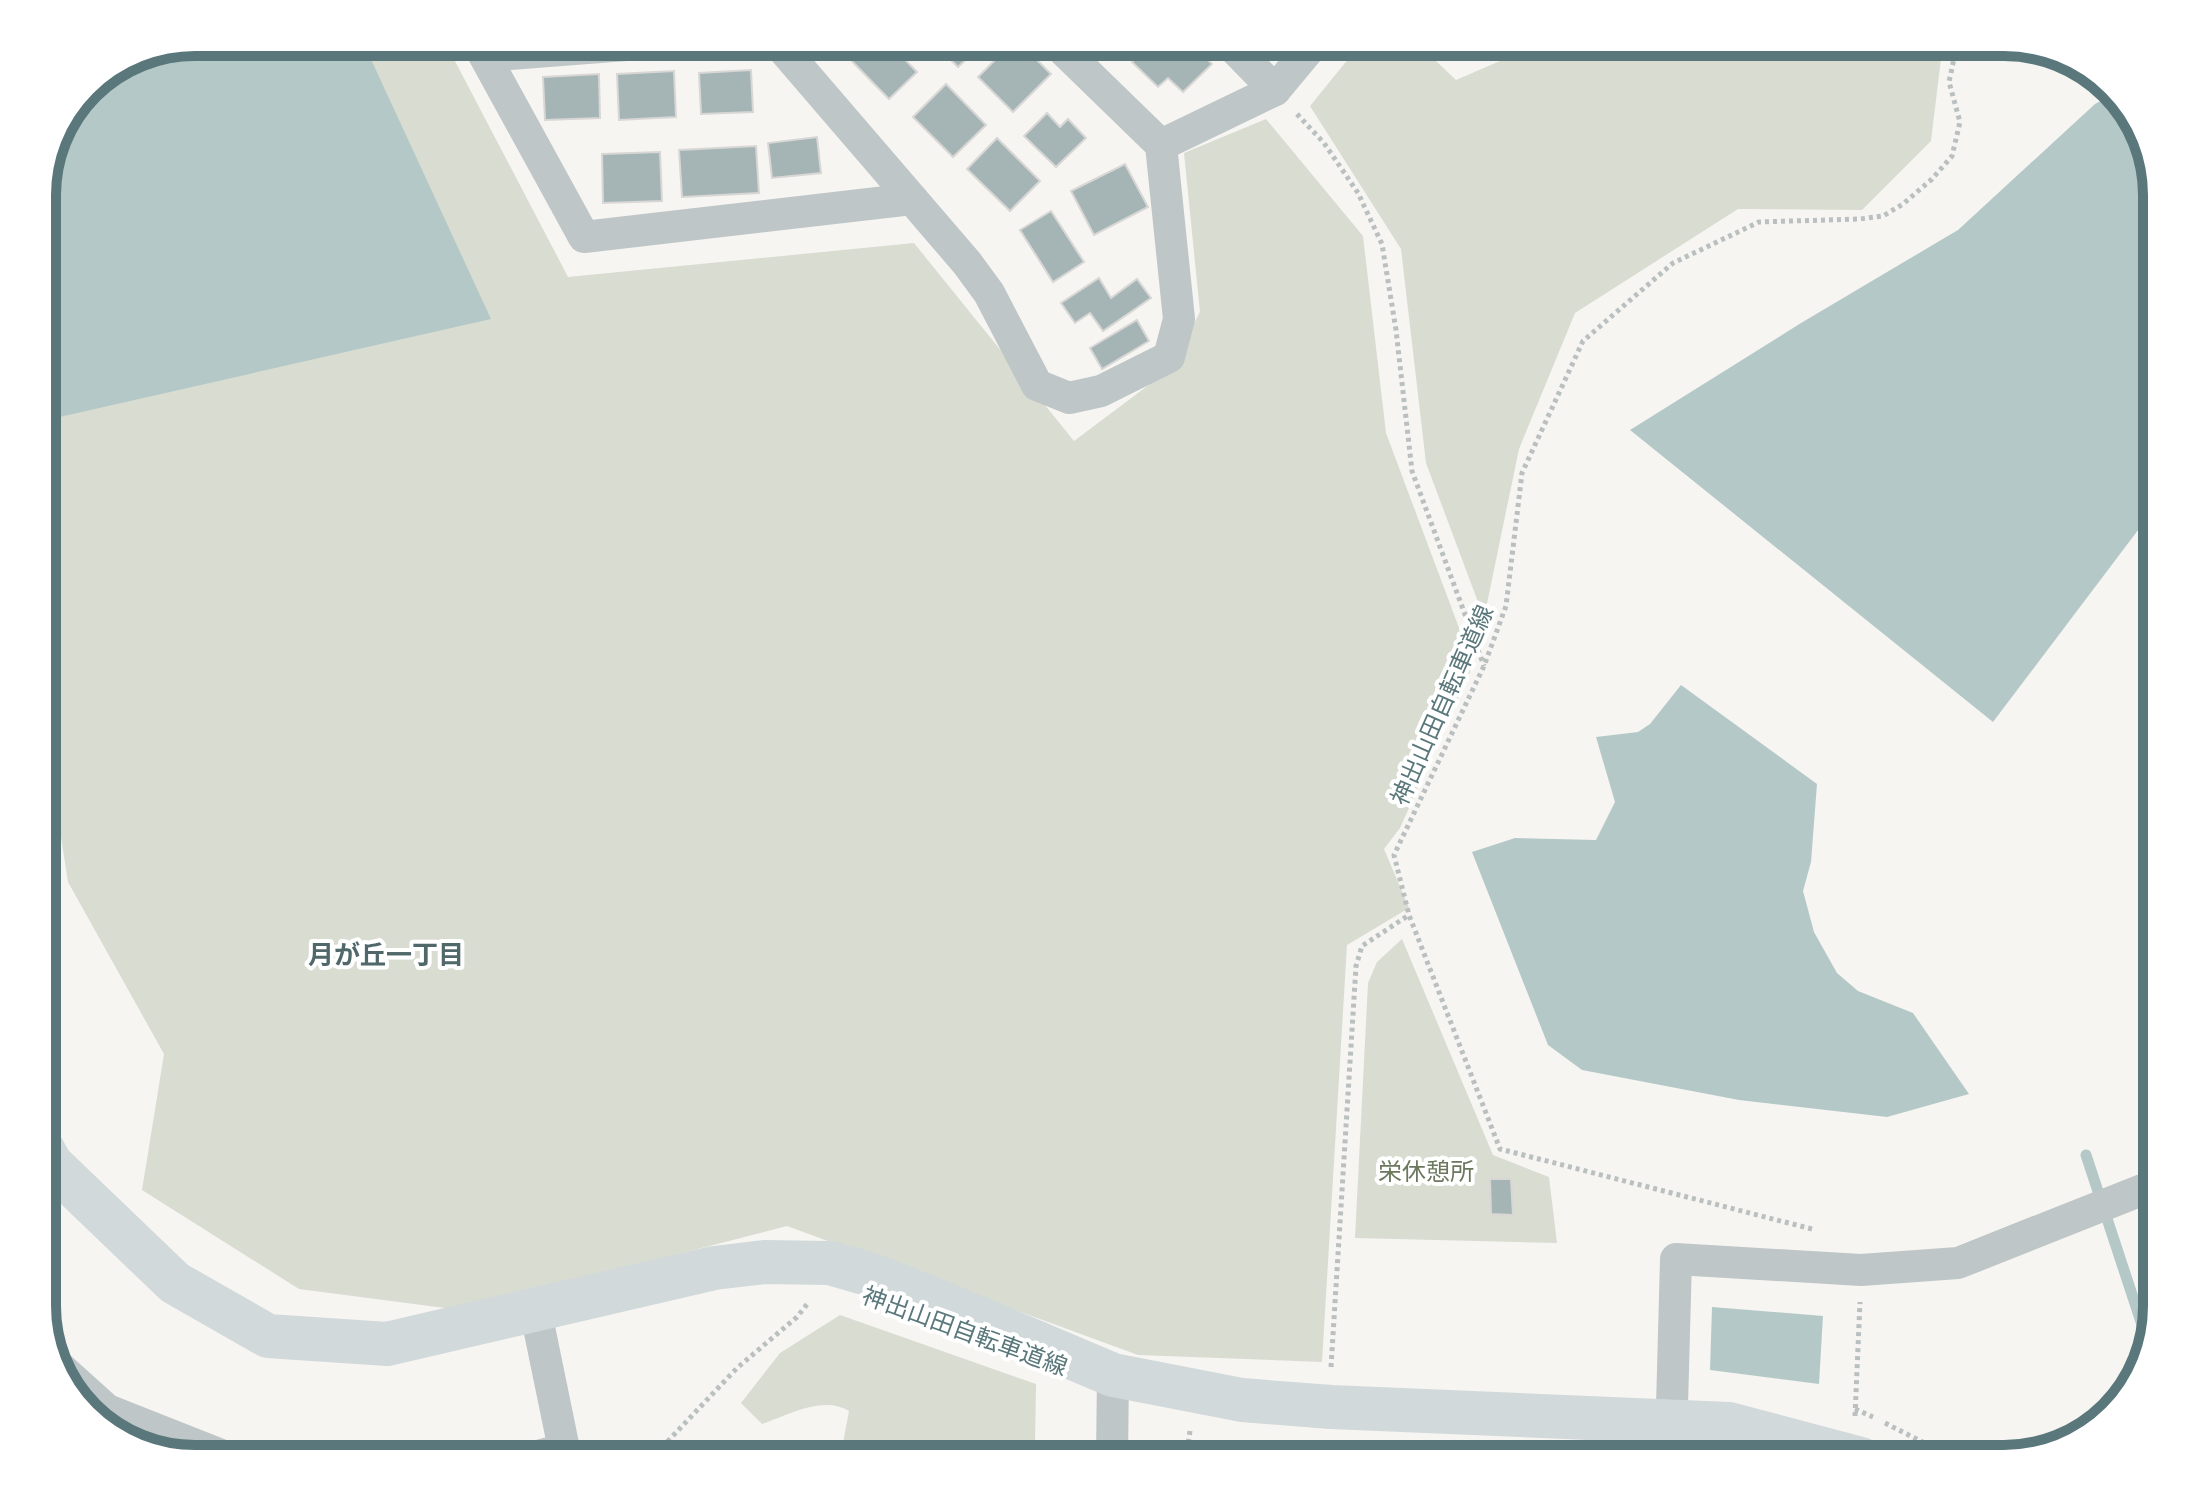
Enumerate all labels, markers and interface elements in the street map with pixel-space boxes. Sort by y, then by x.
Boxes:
street label: 神出山田自転車道線 [1386,601,1498,809]
district label: 月が丘一丁目 [308,940,464,970]
park label: 栄休憩所 [1378,1158,1474,1185]
street label: 神出山田自転車道線 [859,1281,1071,1381]

